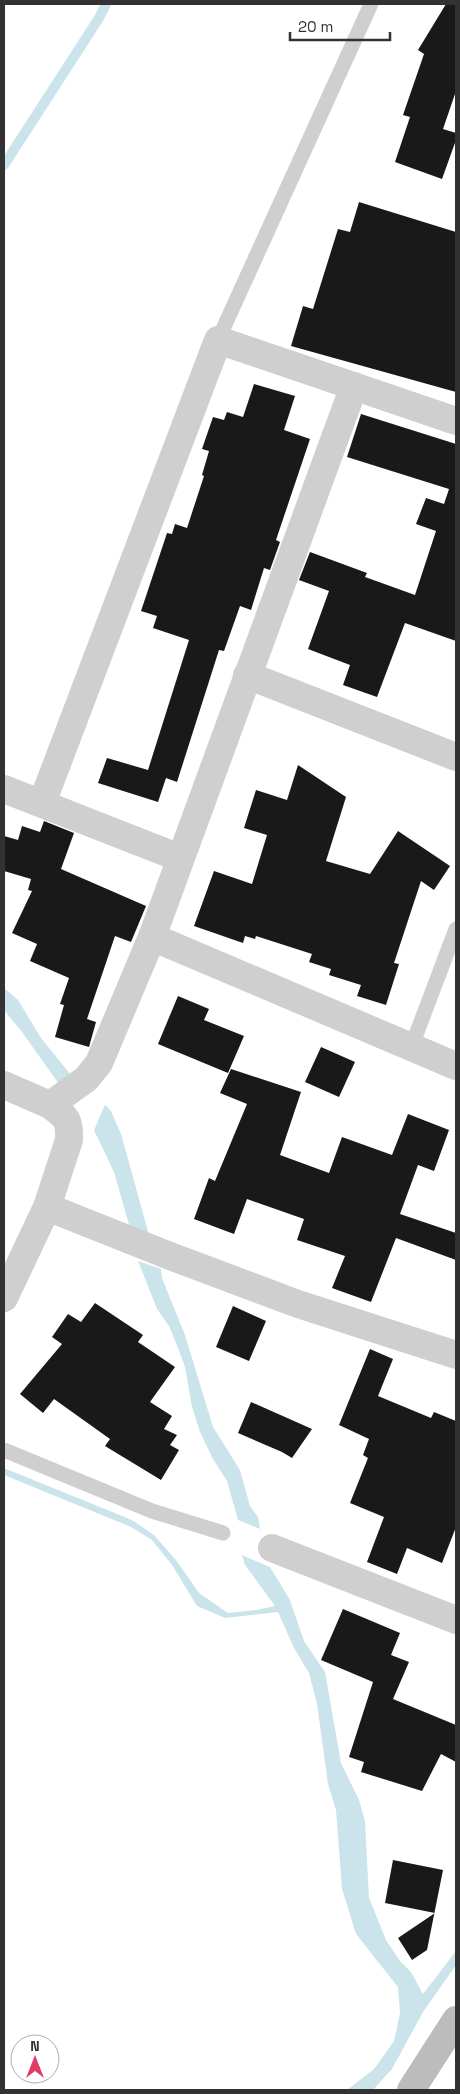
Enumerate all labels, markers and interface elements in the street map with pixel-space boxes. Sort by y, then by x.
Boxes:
scale bar [290,10,390,42]
text: 20 m [298,17,333,36]
north arrow [10,2034,60,2084]
text: N [30,2037,40,2055]

